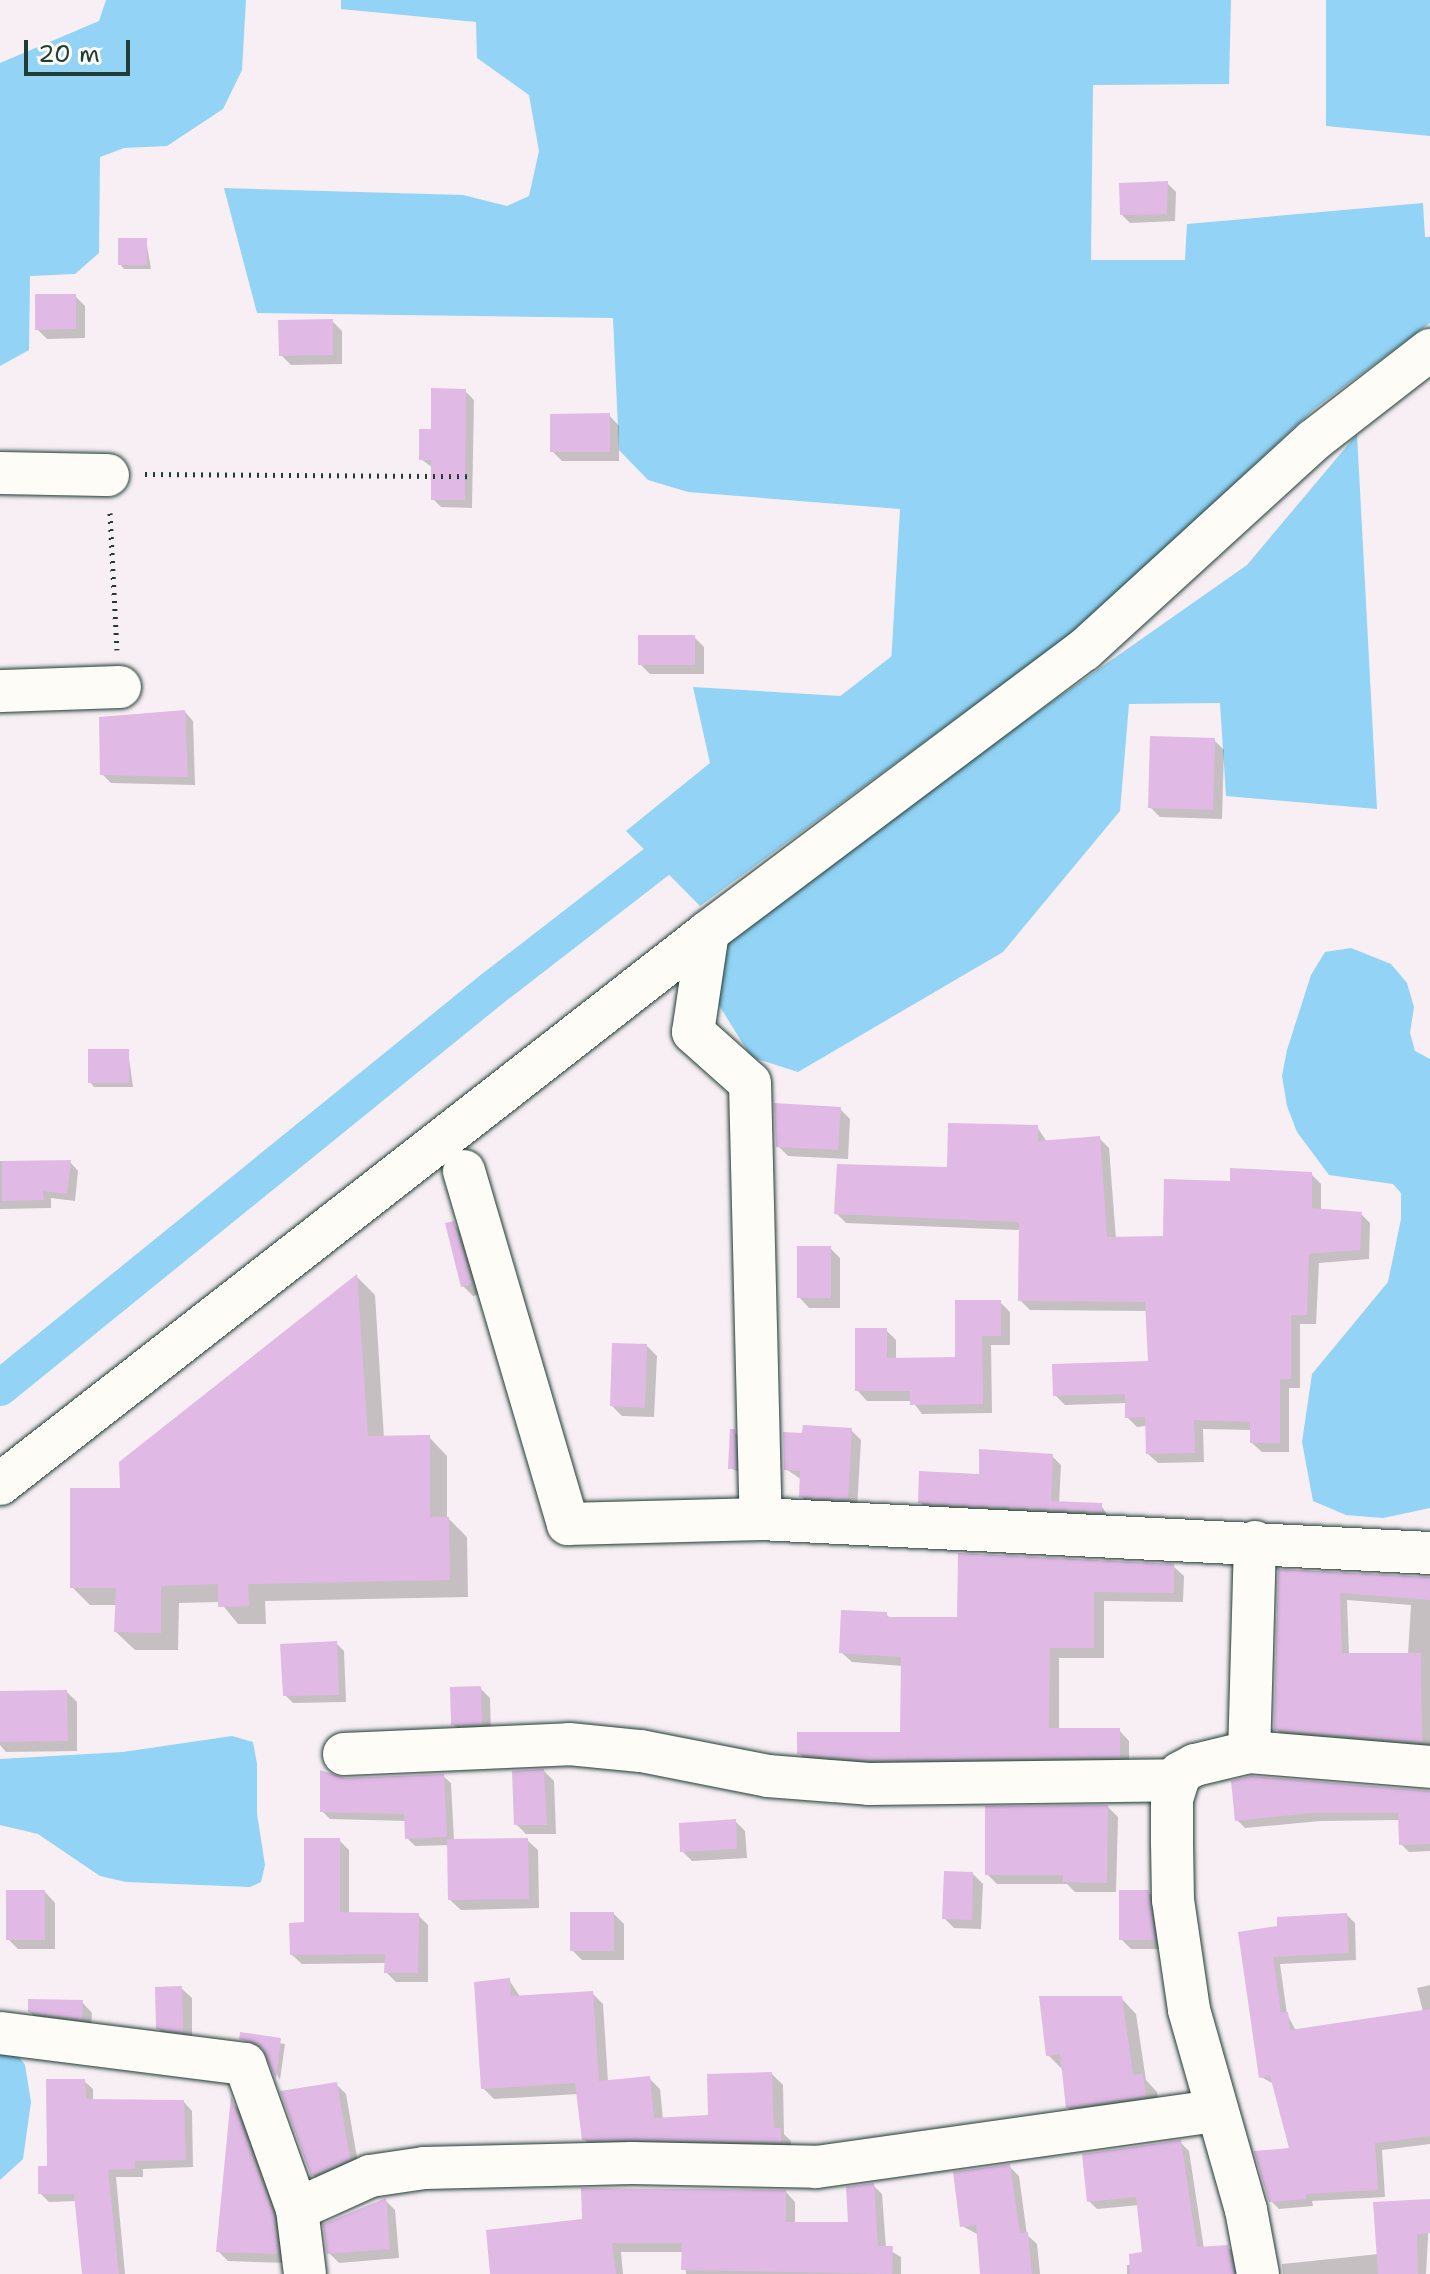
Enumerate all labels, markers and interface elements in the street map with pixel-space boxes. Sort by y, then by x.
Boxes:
scale bar [28,24,134,74]
text: 20 m [38,38,100,70]

